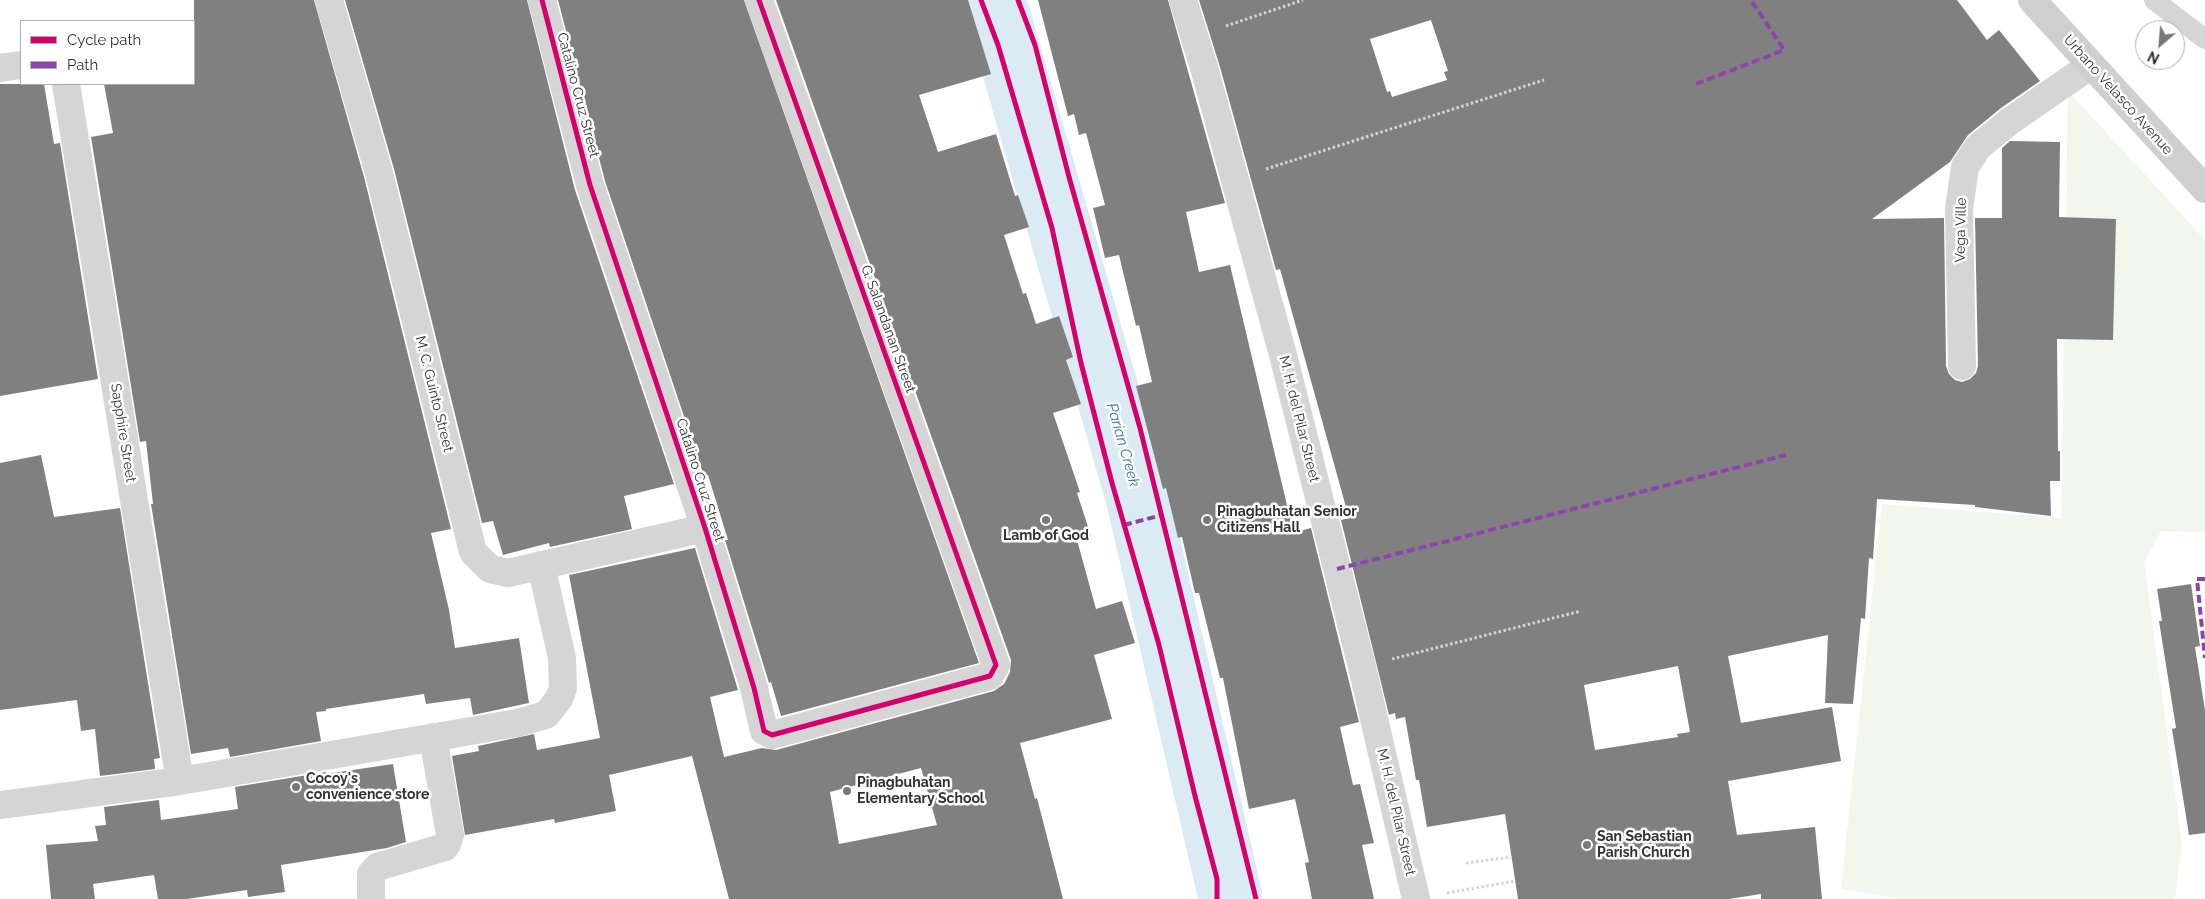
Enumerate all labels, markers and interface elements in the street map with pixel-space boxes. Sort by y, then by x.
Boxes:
legend [20,20,195,85]
north arrow [2135,20,2185,70]
text: Cycle path [67,31,141,49]
street label: Catalino Cruz Street [553,31,603,159]
street label: Urbano Velasco Avenue [2060,32,2176,158]
text: N [2145,48,2162,67]
text: Path [67,56,98,74]
street label: Vega Ville [1952,197,1970,263]
street label: G. Salandanan Street [857,263,919,395]
street label: M. C. Guinto Street [411,334,457,454]
street label: M. H. del Pilar Street [1275,354,1323,484]
street label: Sapphire Street [107,382,139,484]
water label: Parian Creek [1102,401,1144,489]
street label: Catalino Cruz Street [672,416,728,544]
place label: Pinagbuhatan Senior Citizens Hall [1217,504,1357,536]
marker: Lamb of God [1040,514,1052,526]
marker: Pinagbuhatan Senior Citizens Hall [1201,514,1213,526]
place label: Lamb of God [1003,528,1089,544]
street label: M. H. del Pilar Street [1373,747,1419,877]
place label: Cocoy's convenience store [306,771,429,804]
place label: Pinagbuhatan Elementary School [857,775,984,808]
marker: Cocoy's convenience store [290,781,302,793]
marker: Pinagbuhatan Elementary School [841,785,853,797]
place label: San Sebastian Parish Church [1597,829,1692,862]
marker: San Sebastian Parish Church [1581,839,1593,851]

